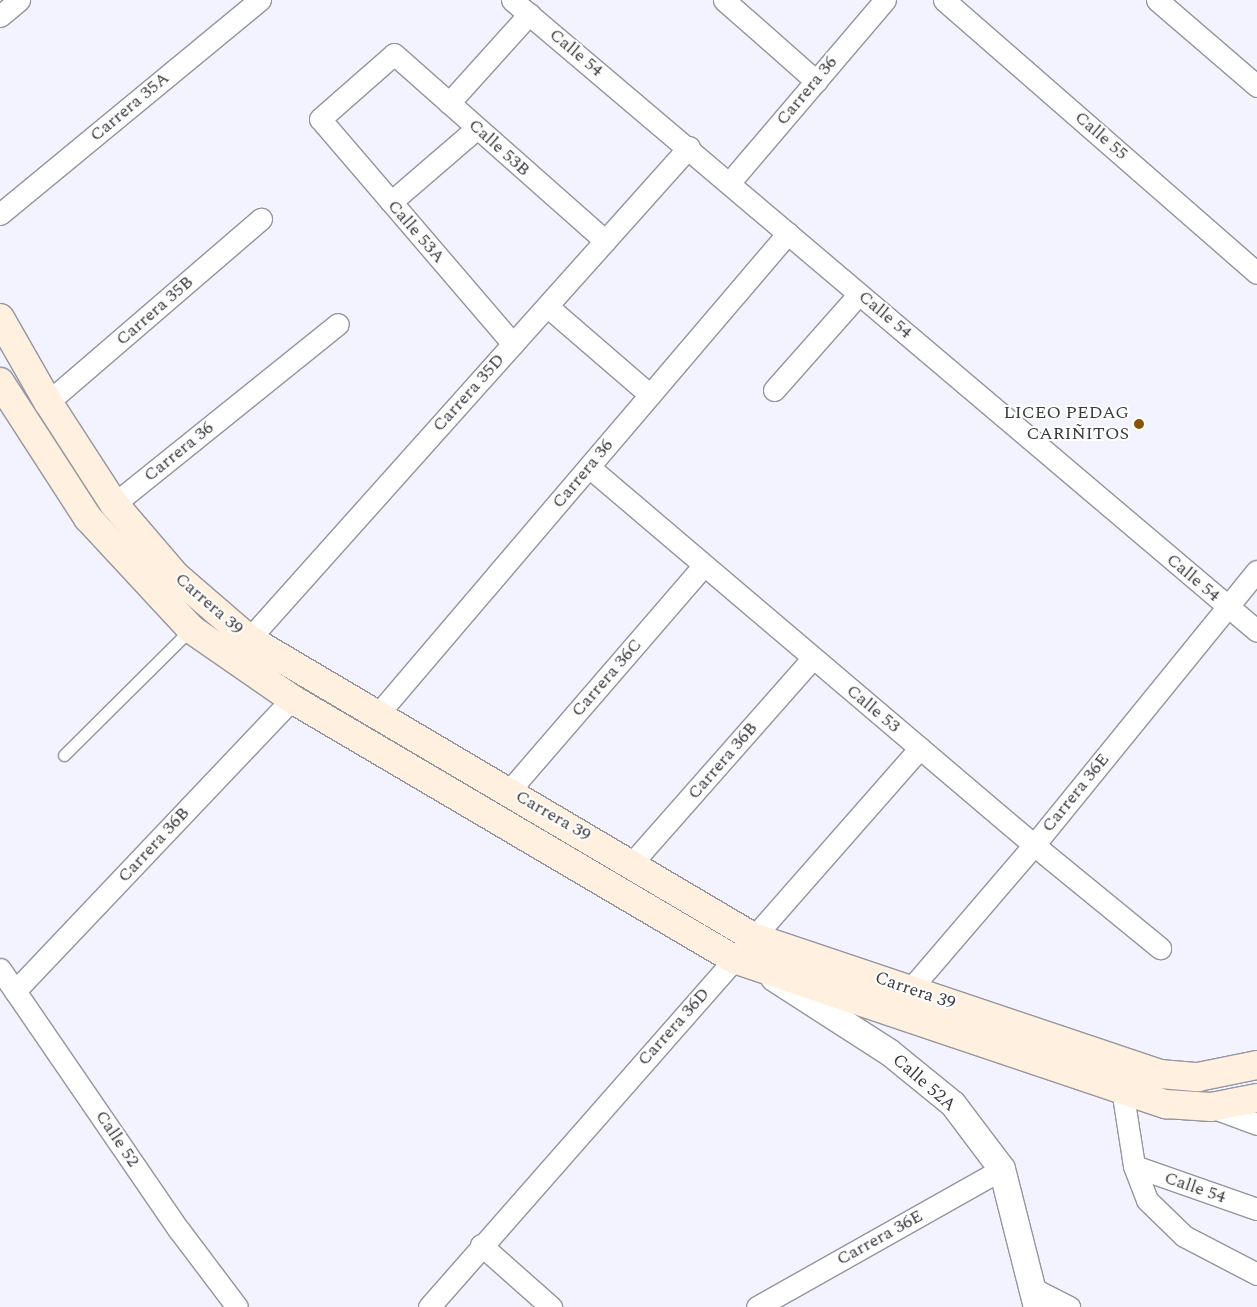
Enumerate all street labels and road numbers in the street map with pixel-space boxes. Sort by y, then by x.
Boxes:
street label: Calle 54 [545,24,607,82]
street label: Carrera 36 [772,52,842,130]
street label: Carrera 35A [86,68,174,146]
street label: Calle 55 [1070,107,1132,165]
street label: Calle 53B [464,115,534,181]
street label: Calle 53A [383,196,449,268]
street label: Carrera 35B [112,272,198,350]
street label: Calle 54 [854,286,916,344]
street label: Carrera 35D [428,350,510,436]
street label: Carrera 36 [140,417,218,487]
street label: Carrera 36 [548,435,618,513]
street label: Calle 54 [1162,549,1224,607]
street label: Carrera 39 [170,568,248,640]
street label: Carrera 36C [567,634,647,722]
street label: Calle 53 [842,680,904,738]
street label: Carrera 36B [684,718,762,804]
street label: Carrera 36E [1038,749,1114,837]
street label: Carrera 39 [511,786,595,846]
street label: Carrera 36B [114,803,194,887]
street label: Carrera 39 [872,967,958,1015]
street label: Carrera 36D [633,984,715,1070]
street label: Calle 52A [888,1050,960,1116]
street label: Calle 52 [90,1107,144,1171]
street label: Calle 54 [1161,1167,1229,1209]
street label: Carrera 36E [833,1205,927,1271]

